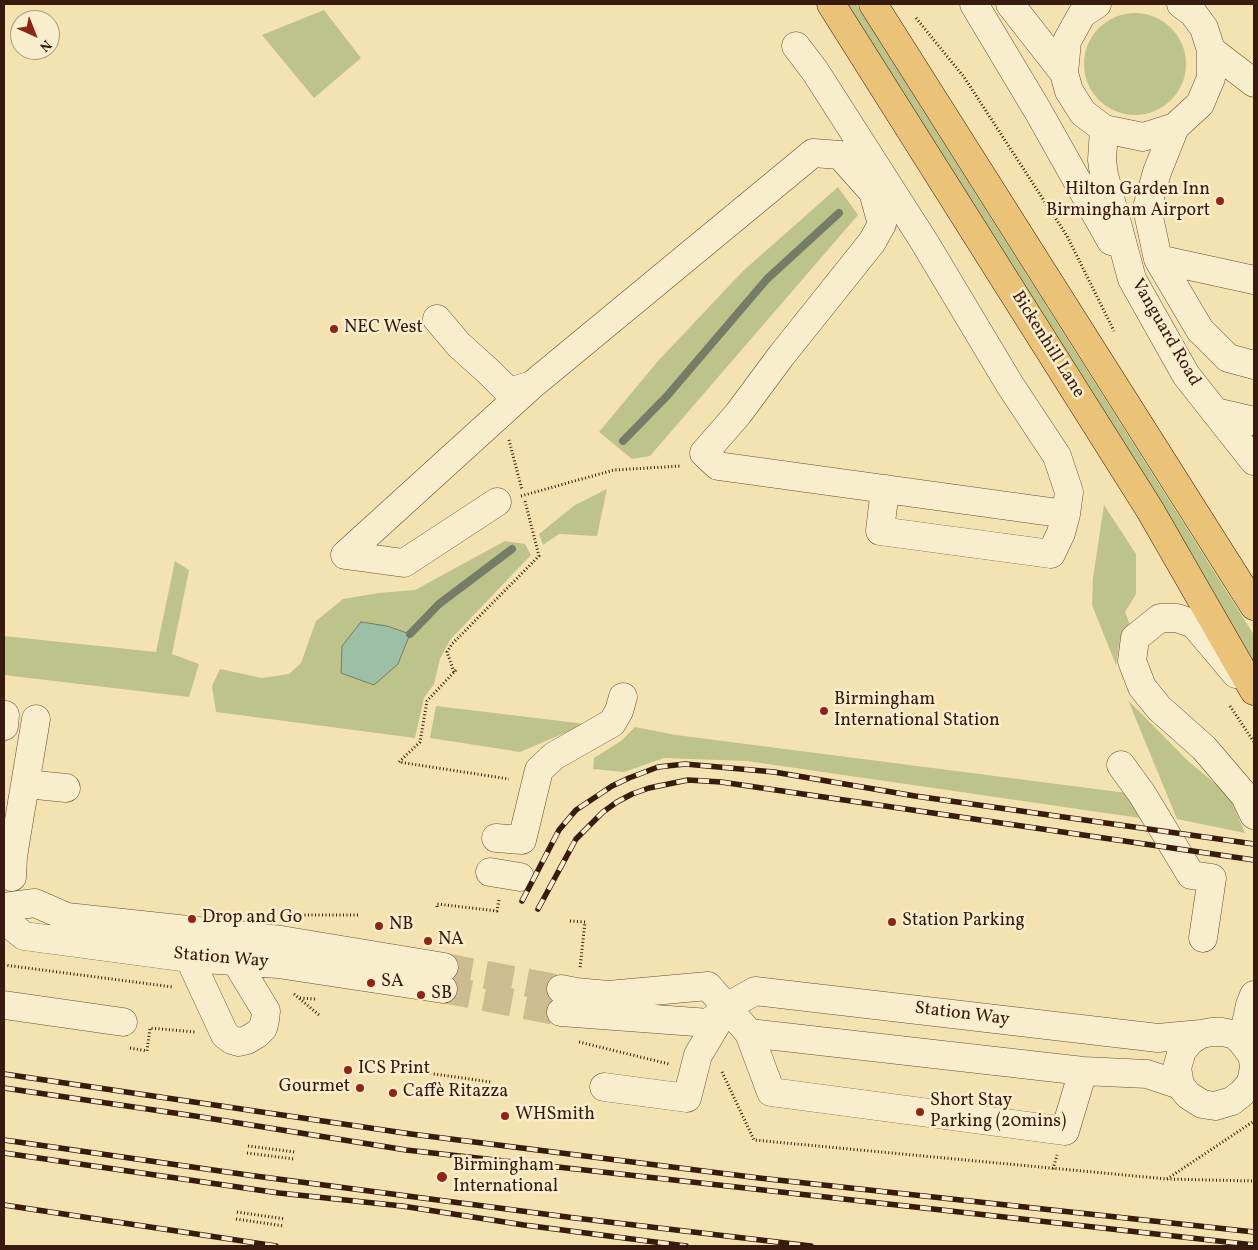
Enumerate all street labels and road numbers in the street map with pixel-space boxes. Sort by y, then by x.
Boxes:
street label: Vanguard Road [1125,275,1205,391]
street label: Bickenhill Lane [1006,288,1088,402]
street label: Station Way [172,944,270,974]
street label: Station Way [913,998,1011,1032]

